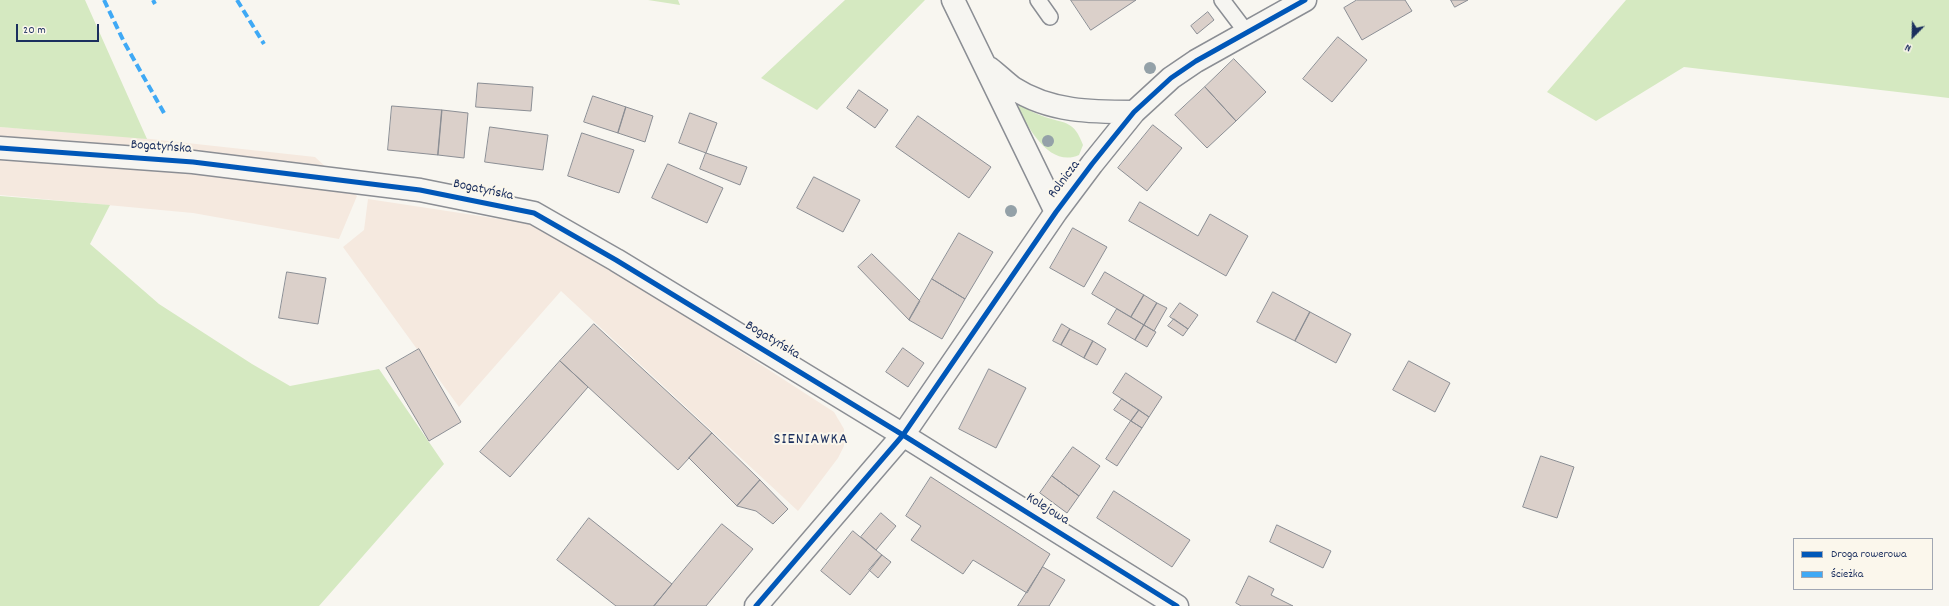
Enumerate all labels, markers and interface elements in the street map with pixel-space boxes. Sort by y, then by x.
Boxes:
scale bar [18,16,101,42]
north arrow [1893,16,1933,56]
text: 20 m [23,22,46,39]
text: N [1903,39,1914,55]
street label: Bogatyńska [130,137,192,159]
street label: Rolnicza [1045,158,1085,202]
street label: Bogatyńska [451,176,515,206]
street label: Bogatyńska [742,318,802,364]
district label: SIENIAWKA [773,431,849,451]
street label: Kolejowa [1022,490,1072,530]
legend [1793,538,1933,590]
text: Droga rowerowa [1831,546,1907,563]
text: Ścieżka [1831,566,1863,583]

